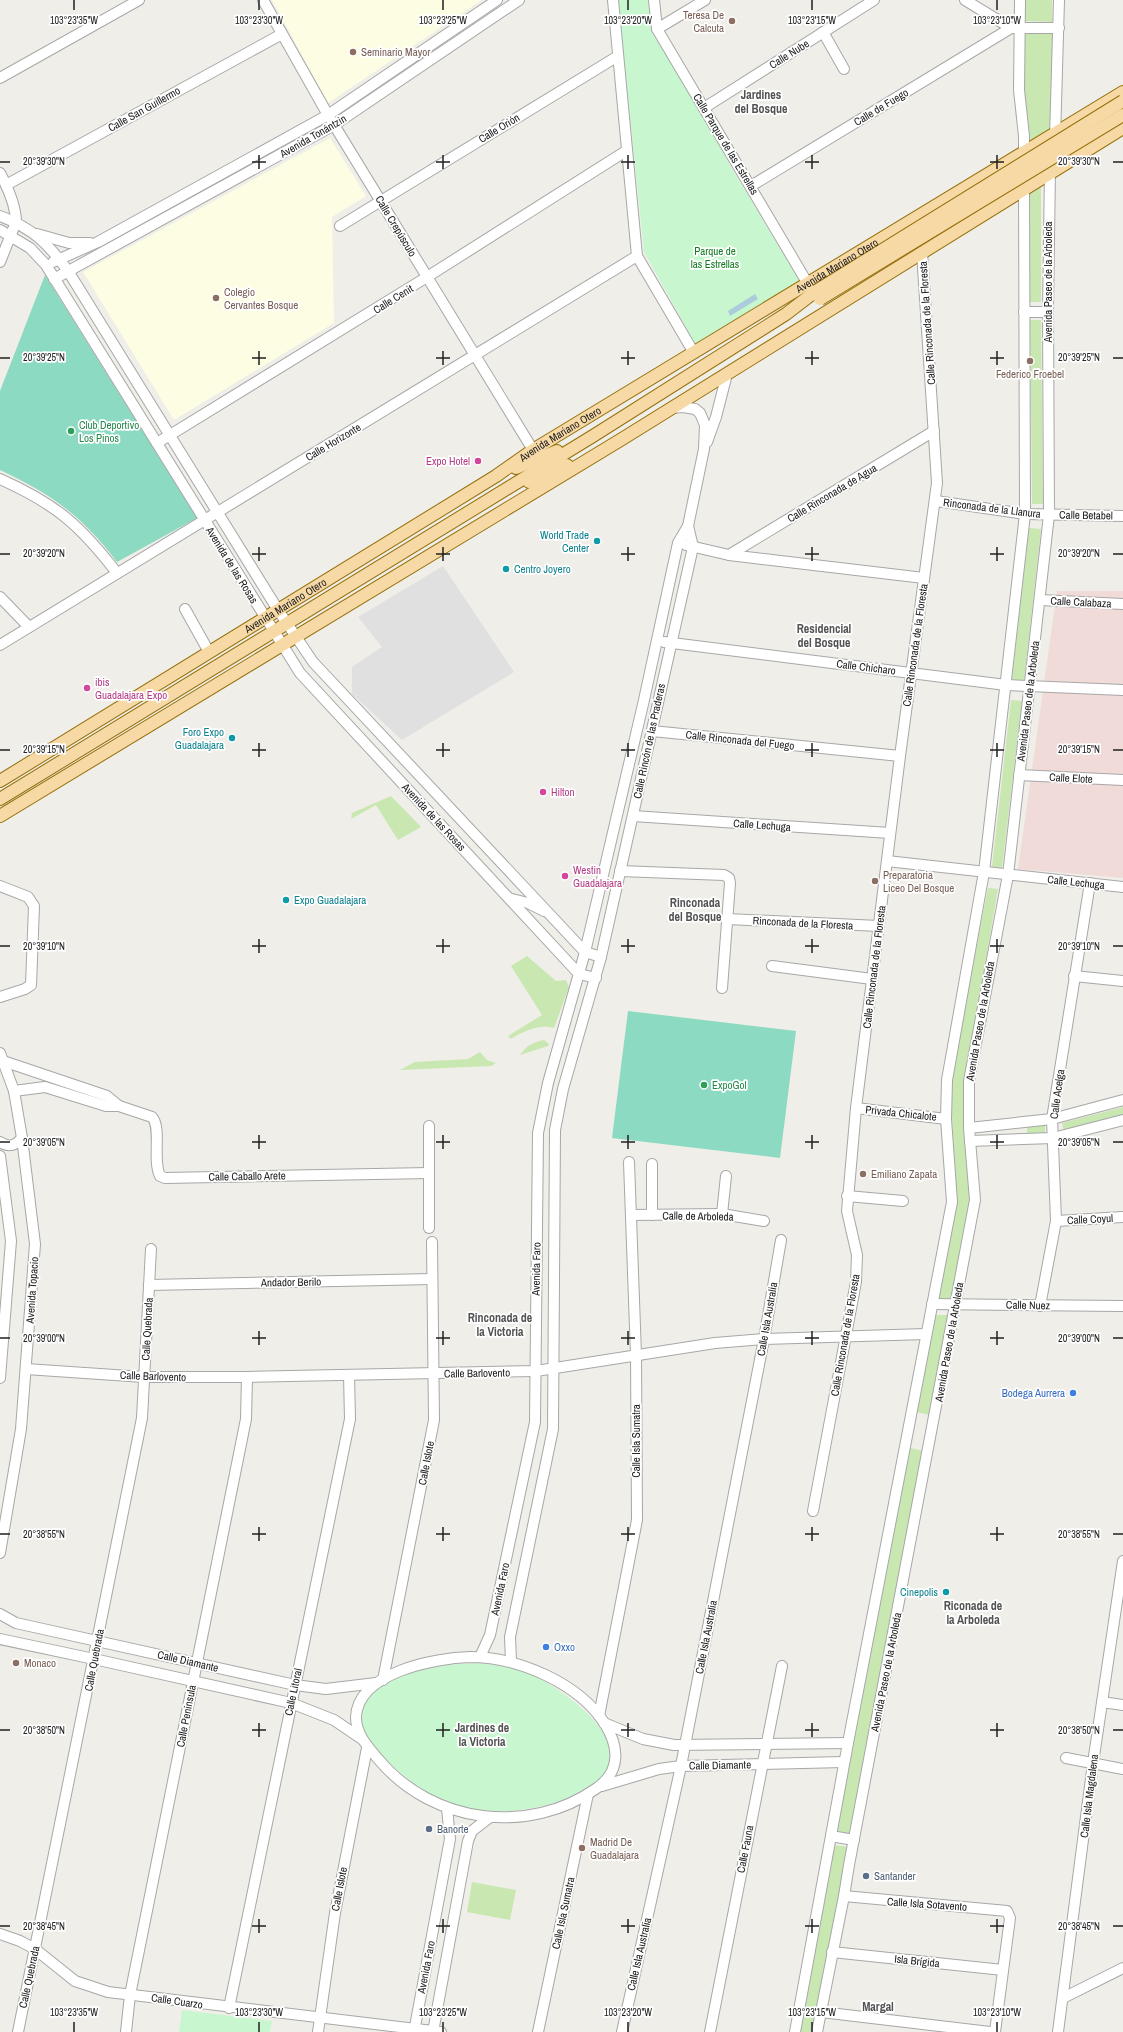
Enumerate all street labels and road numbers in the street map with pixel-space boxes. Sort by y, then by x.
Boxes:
street label: Calle Nube [766,36,812,72]
street label: Calle San Guillermo [105,83,183,135]
street label: Calle de Fuego [851,85,911,129]
street label: Calle Parque de las Estrellas [690,91,762,198]
street label: Calle Orión [476,110,522,146]
street label: Avenida Tonántzin [276,111,349,161]
street label: Calle Crepúsculo [372,193,420,259]
street label: Avenida Paseo de la Arboleda [1041,221,1055,344]
street label: Avenida Mariano Otero [792,235,881,296]
street label: Calle Rinconada de la Floresta [916,261,938,385]
street label: Calle Cenit [370,281,416,317]
street label: Avenida Mariano Otero [516,403,604,465]
street label: Calle Horizonte [303,420,363,464]
street label: Calle Rinconada de Agua [785,461,879,525]
street label: Rinconada de la Llanura [942,495,1042,521]
street label: Calle Betabel [1059,508,1113,522]
street label: Avenida de las Rosas [202,523,261,606]
street label: Avenida Mariano Otero [241,575,329,637]
street label: Calle Rinconada de la Floresta [899,583,931,707]
street label: Calle Calabaza [1050,593,1112,611]
street label: Avenida Paseo de la Arboleda [1014,640,1042,763]
street label: Calle Chícharo [836,656,896,678]
street label: Calle Rincón de las Praderas [630,682,668,800]
street label: Calle Rinconada del Fuego [685,727,795,753]
street label: Calle Elote [1049,770,1093,786]
street label: Avenida de las Rosas [398,779,469,854]
street label: Calle Lechuga [733,816,791,834]
street label: Calle Lechuga [1047,872,1105,892]
street label: Calle Rinconada de la Floresta [860,905,888,1029]
street label: Rinconada de la Floresta [752,913,854,933]
street label: Avenida Paseo de la Arboleda [962,960,997,1083]
street label: Calle Acelga [1047,1068,1067,1120]
street label: Privada Chicalote [865,1102,937,1124]
street label: Calle Caballo Arete [208,1168,286,1184]
street label: Calle de Arboleda [662,1208,734,1224]
street label: Calle Coyul [1067,1211,1113,1227]
street label: Avenida Faro [529,1242,543,1297]
street label: Avenida Topacio [23,1256,41,1325]
street label: Calle Rinconada de la Floresta [827,1273,863,1397]
street label: Andador Berilo [260,1274,321,1290]
street label: Calle Isla Australia [754,1281,780,1357]
street label: Avenida Paseo de la Arboleda [931,1281,966,1404]
street label: Calle Quebrada [138,1297,156,1361]
street label: Calle Nuez [1006,1298,1051,1312]
street label: Calle Barlovento [444,1365,510,1381]
street label: Calle Barlovento [120,1368,186,1384]
street label: Calle Isla Sumatra [629,1404,643,1478]
street label: Calle Islote [415,1440,437,1486]
street label: Avenida Faro [487,1561,512,1618]
street label: Calle Isla Australia [692,1599,720,1675]
street label: Avenida Paseo de la Arboleda [867,1611,904,1734]
street label: Calle Quebrada [81,1628,107,1692]
street label: Calle Diamante [156,1647,220,1675]
street label: Calle Litoral [281,1667,305,1717]
street label: Calle Península [173,1684,199,1748]
street label: Calle Isla Magdalena [1077,1753,1101,1839]
street label: Calle Diamante [689,1757,751,1773]
street label: Calle Fauna [734,1824,756,1874]
street label: Calle Islote [328,1866,350,1912]
street label: Calle Isla Sumatra [548,1875,578,1951]
street label: Calle Isla Sotavento [886,1894,968,1914]
street label: Calle Isla Australia [624,1916,654,1992]
street label: Avenida Faro [414,1939,438,1996]
street label: Calle Quebrada [16,1945,42,2009]
street label: Isla Brígida [894,1952,940,1970]
street label: Calle Cuarzo [150,1990,204,2012]

